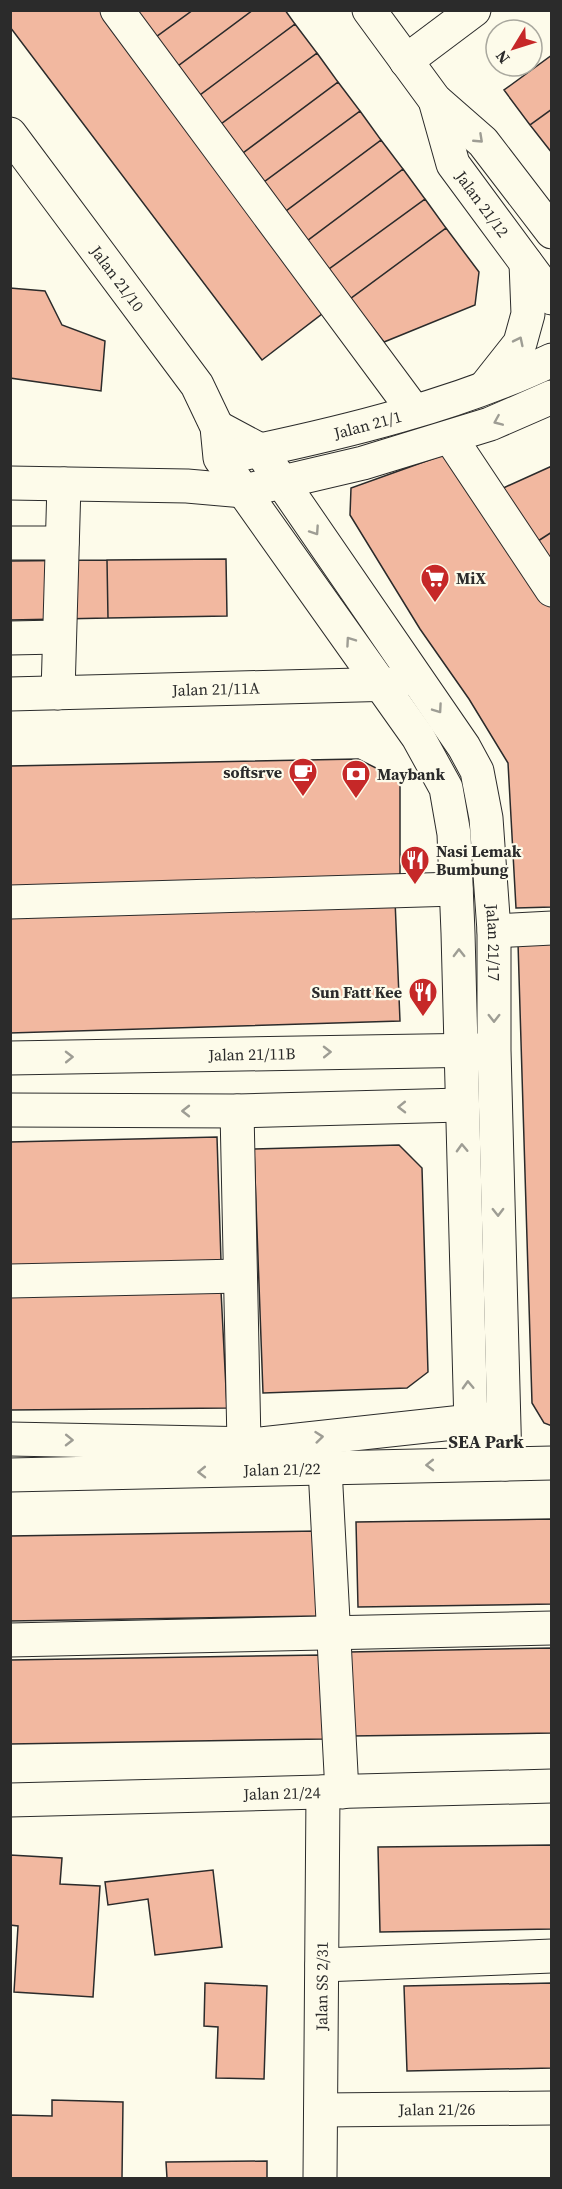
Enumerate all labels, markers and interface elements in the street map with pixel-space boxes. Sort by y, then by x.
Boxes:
north arrow [484,18,544,78]
text: N [490,46,514,69]
one-way arrow [471,131,482,142]
street label: Jalan 21/12 [450,165,514,241]
street label: Jalan 21/10 [85,240,149,316]
one-way arrow [511,337,523,348]
street label: Jalan 21/1 [330,405,404,444]
one-way arrow [493,413,504,425]
one-way arrow [308,525,319,536]
supermarket icon: MiX [419,562,451,604]
place label: MiX [456,567,486,589]
one-way arrow [346,637,357,648]
street label: Jalan 21/11A [171,677,260,701]
one-way arrow [431,703,442,714]
cafe icon: softsrve [287,756,319,798]
bank icon: Maybank [340,758,372,800]
place label: softsrve [223,761,282,783]
place label: Maybank [377,763,445,785]
place label: Nasi Lemak Bumbung [436,840,522,880]
restaurant icon: Nasi Lemak Bumbung [399,844,431,886]
street label: Jalan 21/17 [481,902,505,981]
one-way arrow [453,948,465,957]
restaurant icon: Sun Fatt Kee [407,976,439,1018]
place label: Sun Fatt Kee [311,981,402,1003]
one-way arrow [488,1013,500,1022]
street label: Jalan 21/11B [207,1042,296,1066]
one-way arrow [322,1046,331,1058]
one-way arrow [64,1051,73,1063]
one-way arrow [398,1100,407,1113]
one-way arrow [182,1105,191,1117]
one-way arrow [456,1143,468,1152]
one-way arrow [491,1208,504,1217]
one-way arrow [462,1380,475,1389]
district label: SEA Park [448,1429,524,1454]
one-way arrow [314,1431,323,1444]
one-way arrow [64,1434,73,1446]
street label: Jalan 21/22 [242,1457,321,1481]
one-way arrow [426,1459,435,1471]
one-way arrow [198,1465,207,1478]
street label: Jalan 21/24 [242,1781,321,1805]
street label: Jalan SS 2/31 [310,1941,333,2032]
street label: Jalan 21/26 [397,2098,476,2120]

